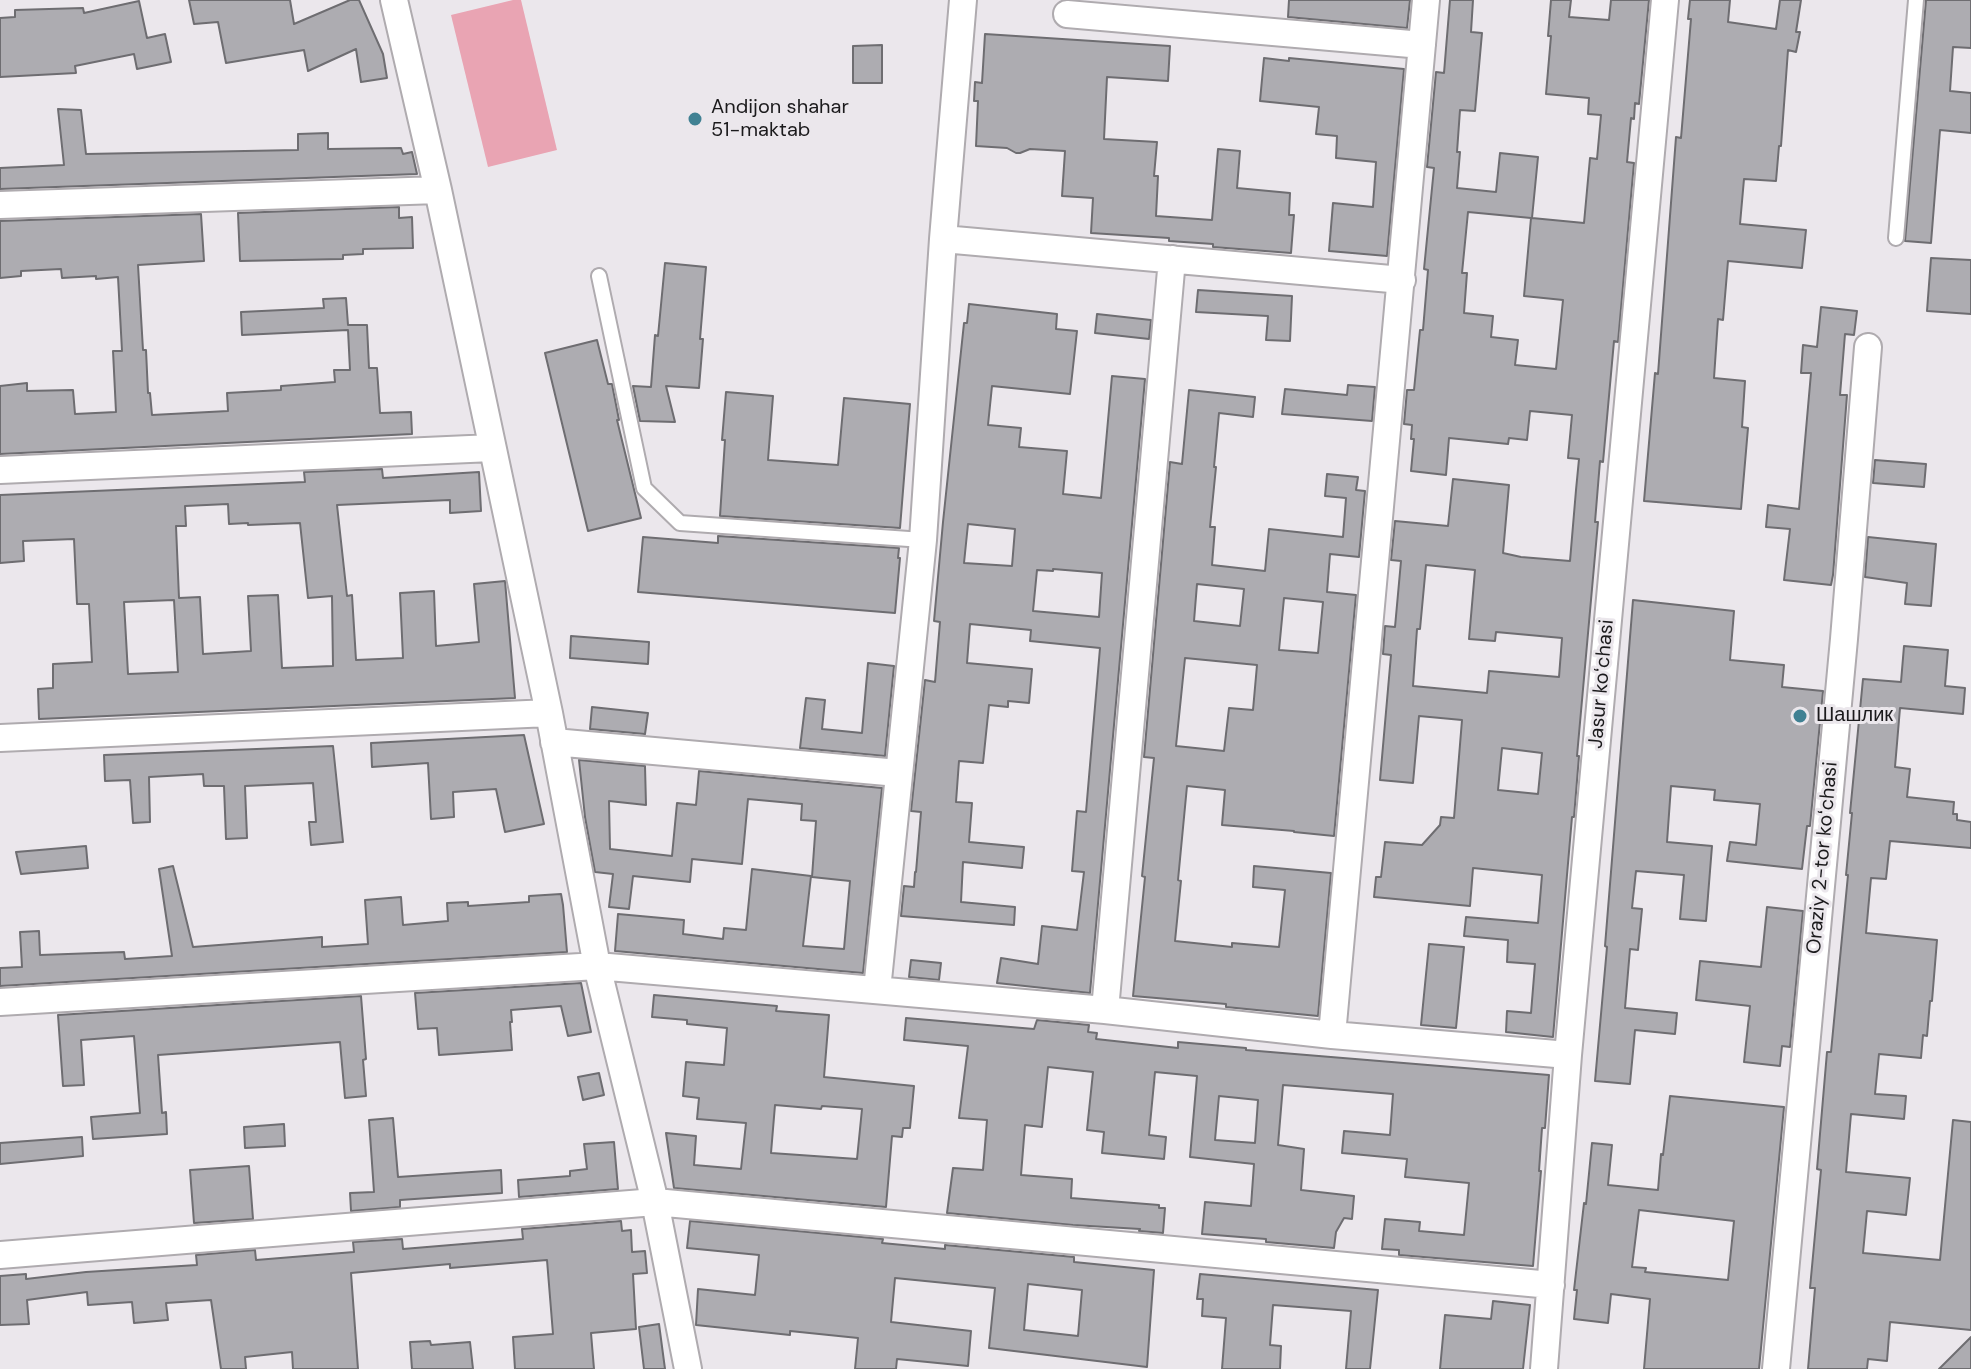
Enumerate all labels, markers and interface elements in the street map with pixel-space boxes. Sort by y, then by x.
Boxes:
place label: Andijon shahar 51-maktab [711,96,849,143]
marker: Andijon shahar 51-maktab [686,110,704,128]
street label: Jasur koʻchasi [1584,618,1620,750]
place label: Шашлик [1816,704,1893,728]
marker: Шашлик [1791,707,1809,725]
street label: Oraziy 2-tor koʻchasi [1803,761,1843,955]

